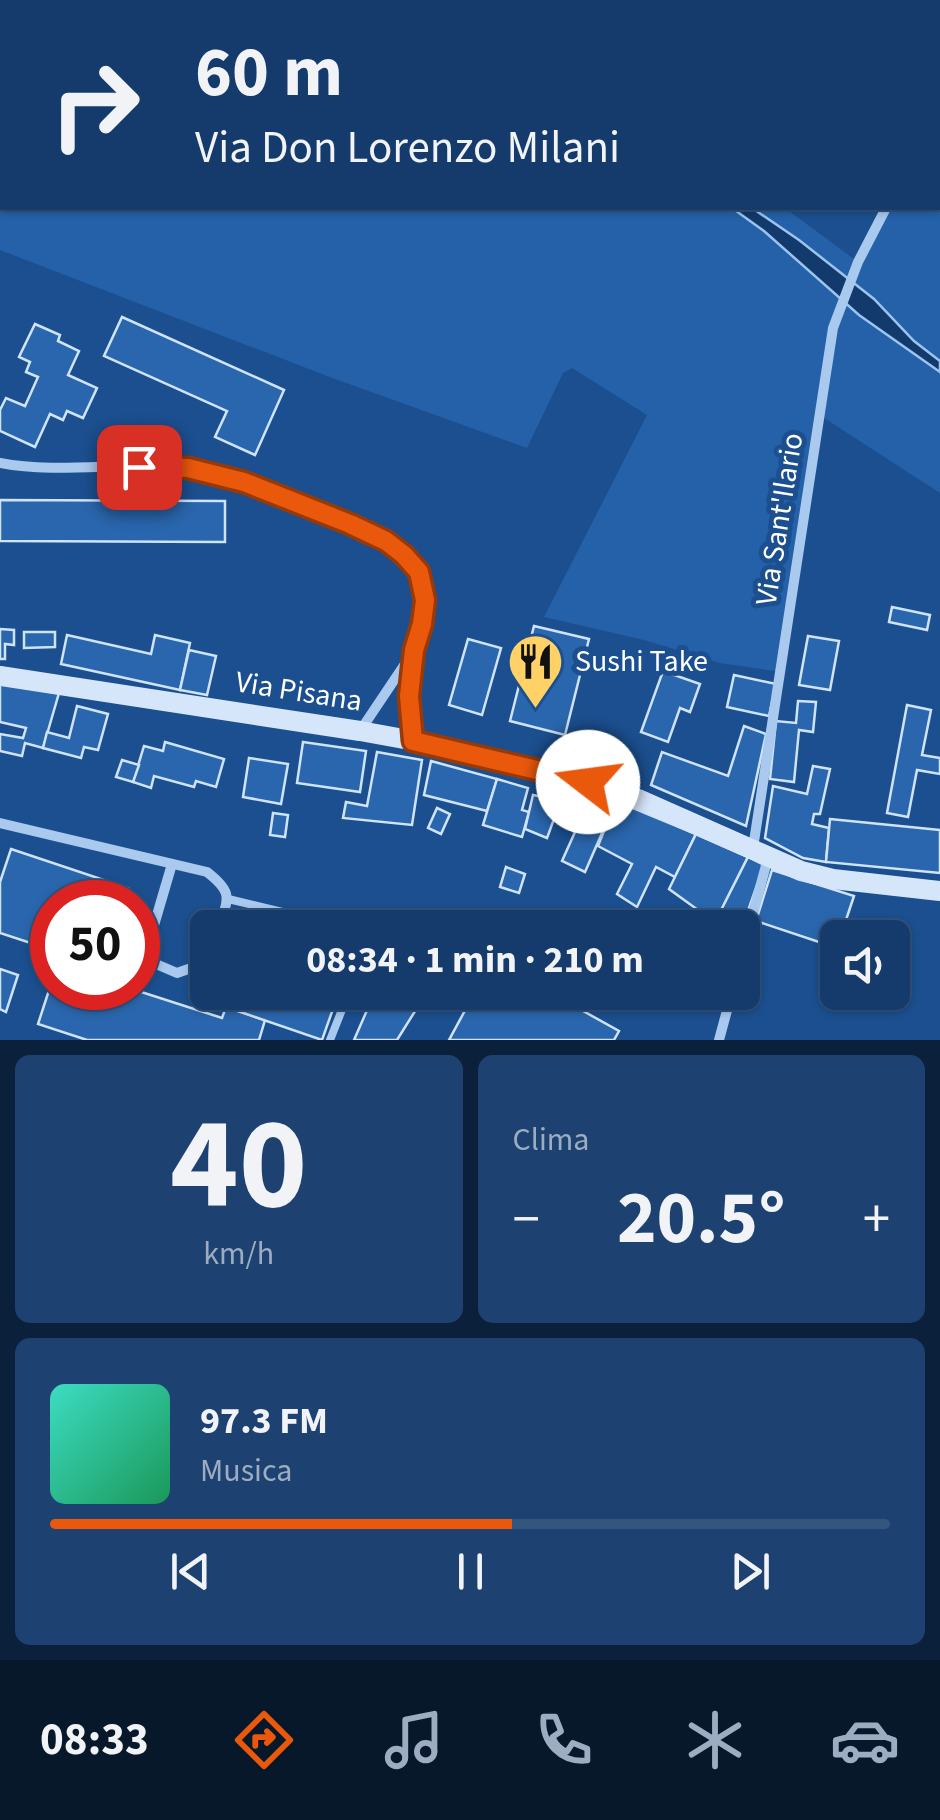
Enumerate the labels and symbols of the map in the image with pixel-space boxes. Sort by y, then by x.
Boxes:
pin [97,425,182,510]
street label: Via Sant'Ilario [745,430,814,608]
restaurant icon: Sushi Take [506,631,566,710]
place label: Sushi Take [575,640,708,683]
street label: Via Pisana [233,660,365,723]
position arrow [536,730,640,834]
speed limit sign: 50 [30,880,160,1010]

